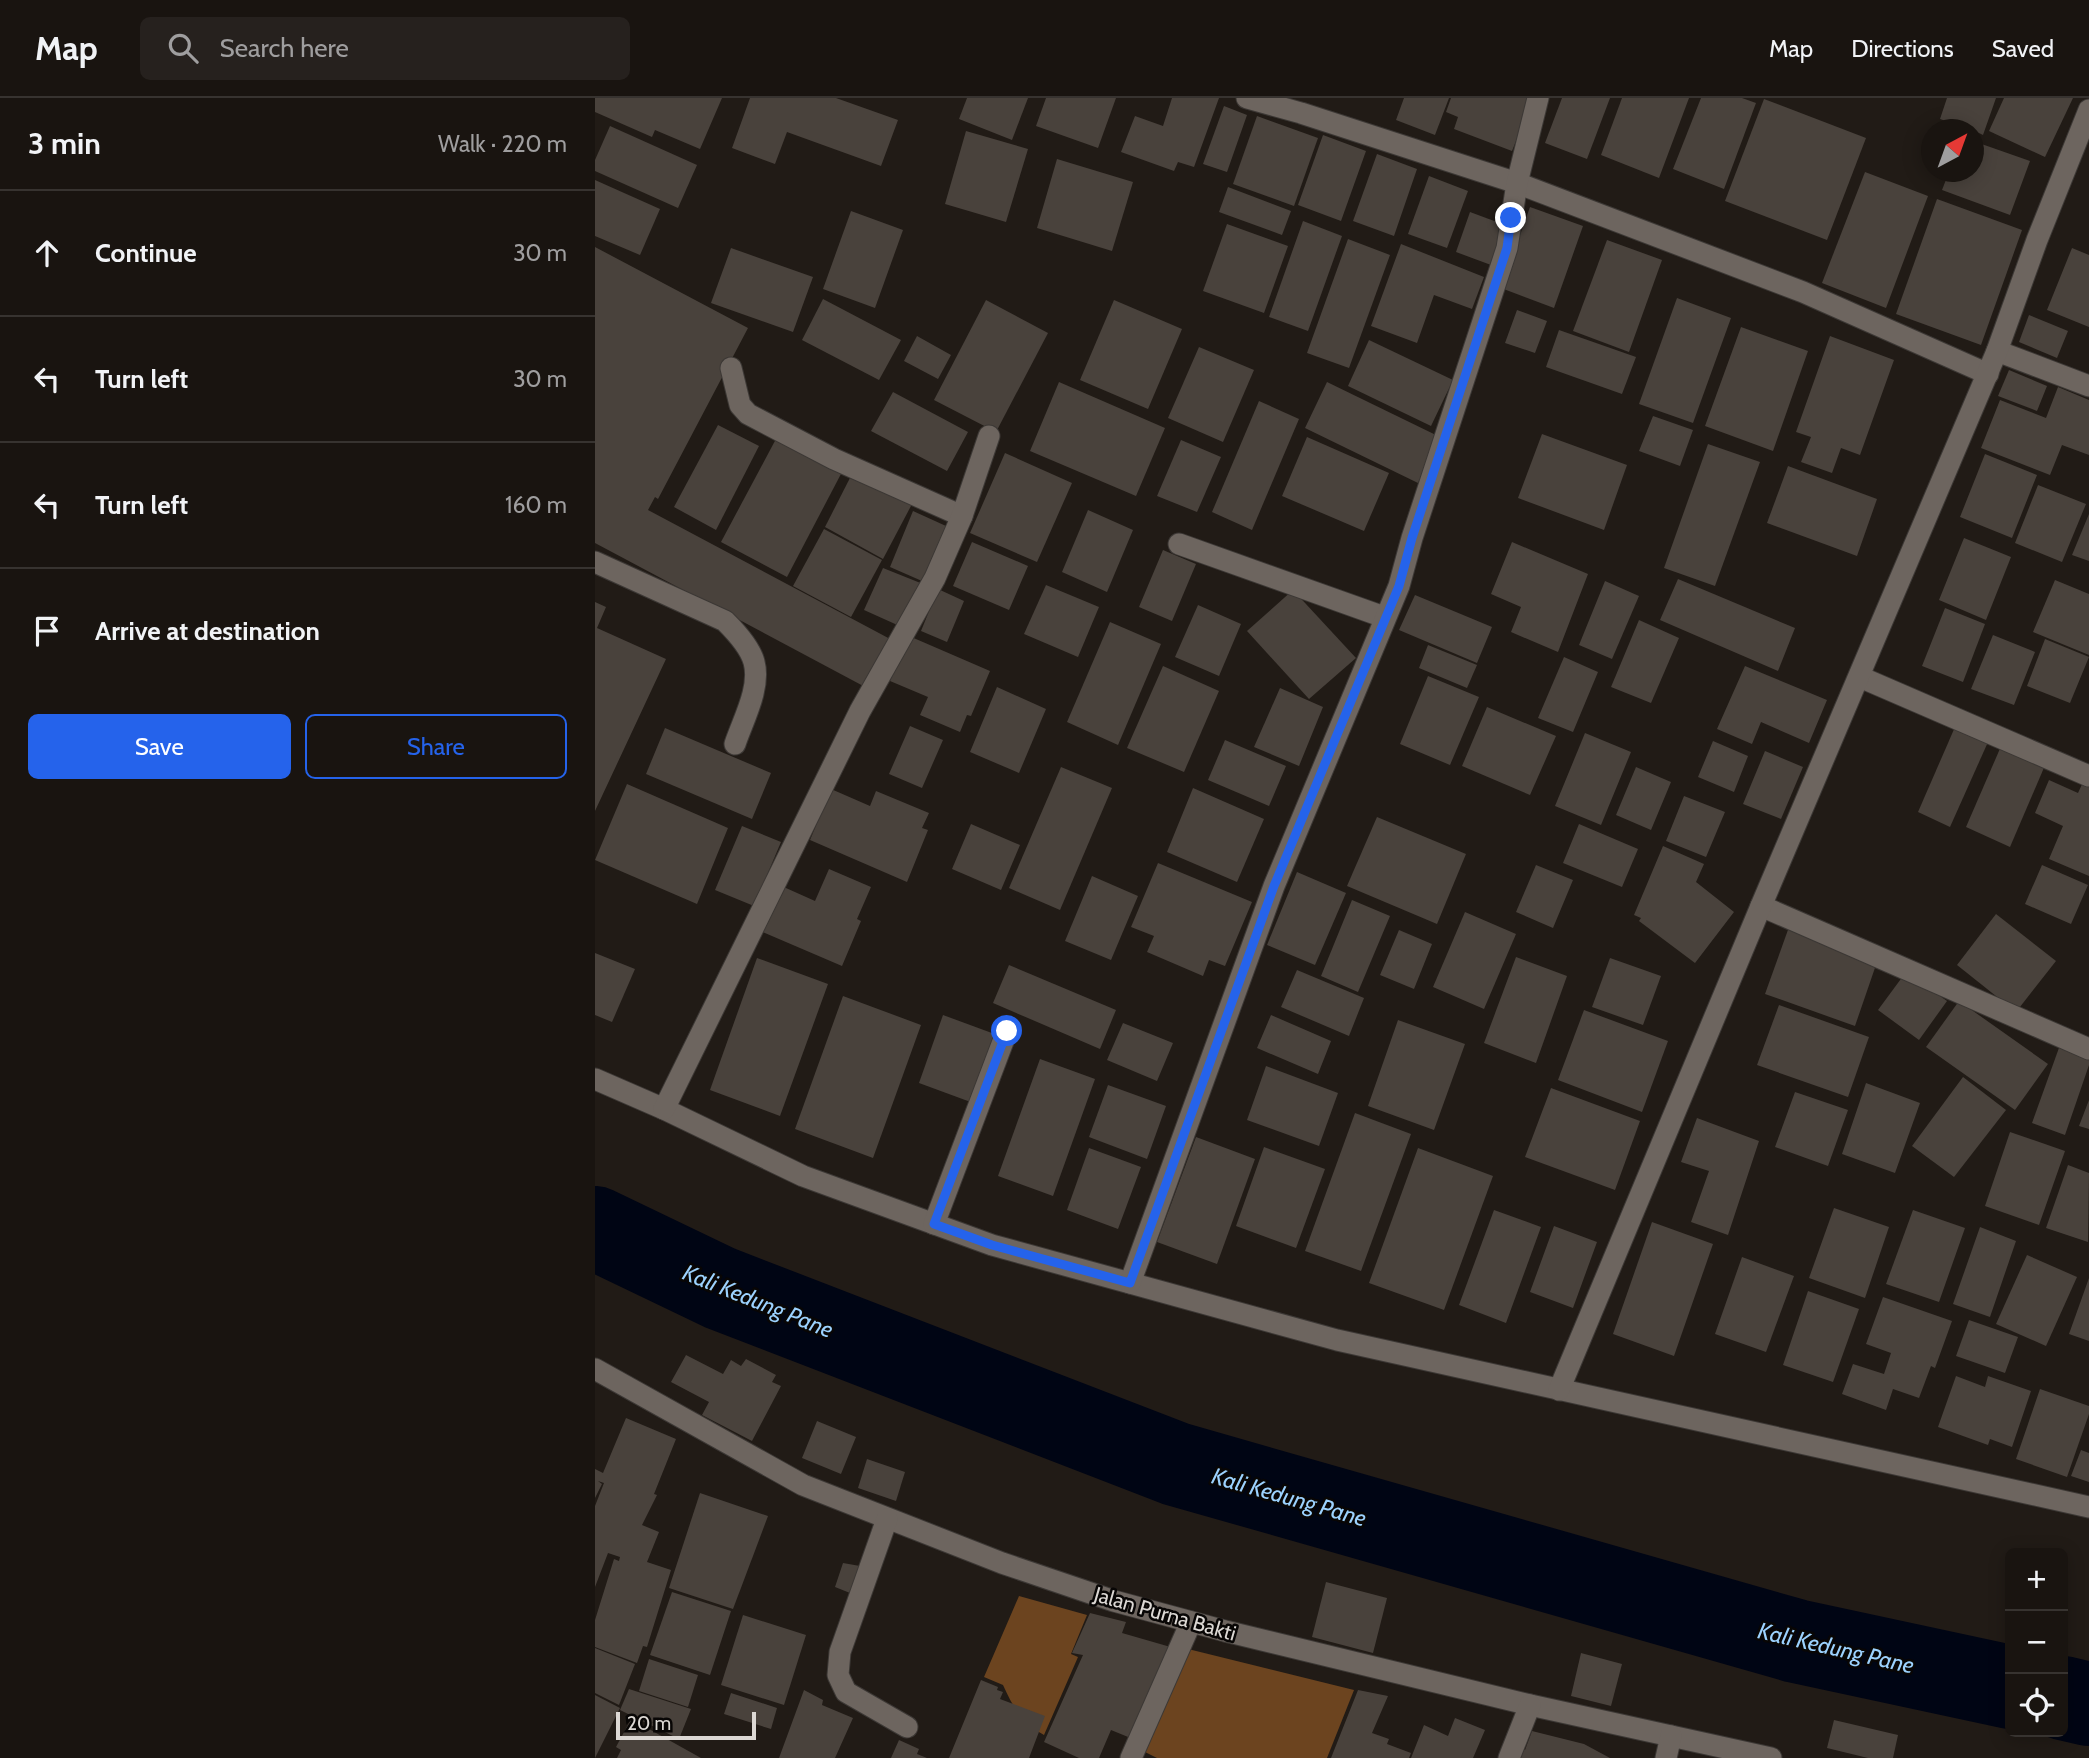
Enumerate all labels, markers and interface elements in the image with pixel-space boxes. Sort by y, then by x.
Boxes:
search box [140,17,630,80]
text: Map [35,28,98,68]
icon: search [164,29,202,67]
text: Search here [220,32,349,64]
text: Map [1769,34,1813,63]
text: Directions [1851,34,1954,63]
text: Saved [1992,34,2054,63]
north arrow [1921,119,1984,182]
text: 3 min [28,125,101,162]
text: Walk · 220 m [438,130,567,158]
route end [1495,202,1526,233]
icon: ahead [28,234,66,272]
text: Continue [95,237,197,269]
text: 30 m [513,239,567,267]
icon: left [28,360,66,398]
text: Turn left [95,363,188,395]
text: 30 m [513,365,567,393]
icon: left [28,486,66,524]
text: Turn left [95,489,188,521]
text: 160 m [505,491,567,519]
icon: arrive [28,612,66,650]
text: Arrive at destination [95,615,320,647]
button: Save [28,714,291,779]
button: Share [305,714,567,779]
route start [991,1015,1022,1046]
water label: Kali Kedung Pane [679,1258,837,1344]
water label: Kali Kedung Pane [1209,1462,1369,1532]
map controls [2005,1548,2068,1737]
button: + [2005,1548,2068,1611]
street label: Jalan Purna Bakti [1090,1581,1239,1646]
button: − [2005,1611,2068,1674]
water label: Kali Kedung Pane [1755,1616,1917,1680]
button: locate [2005,1674,2068,1737]
scale bar [616,1709,756,1741]
text: 20 m [627,1712,671,1735]

